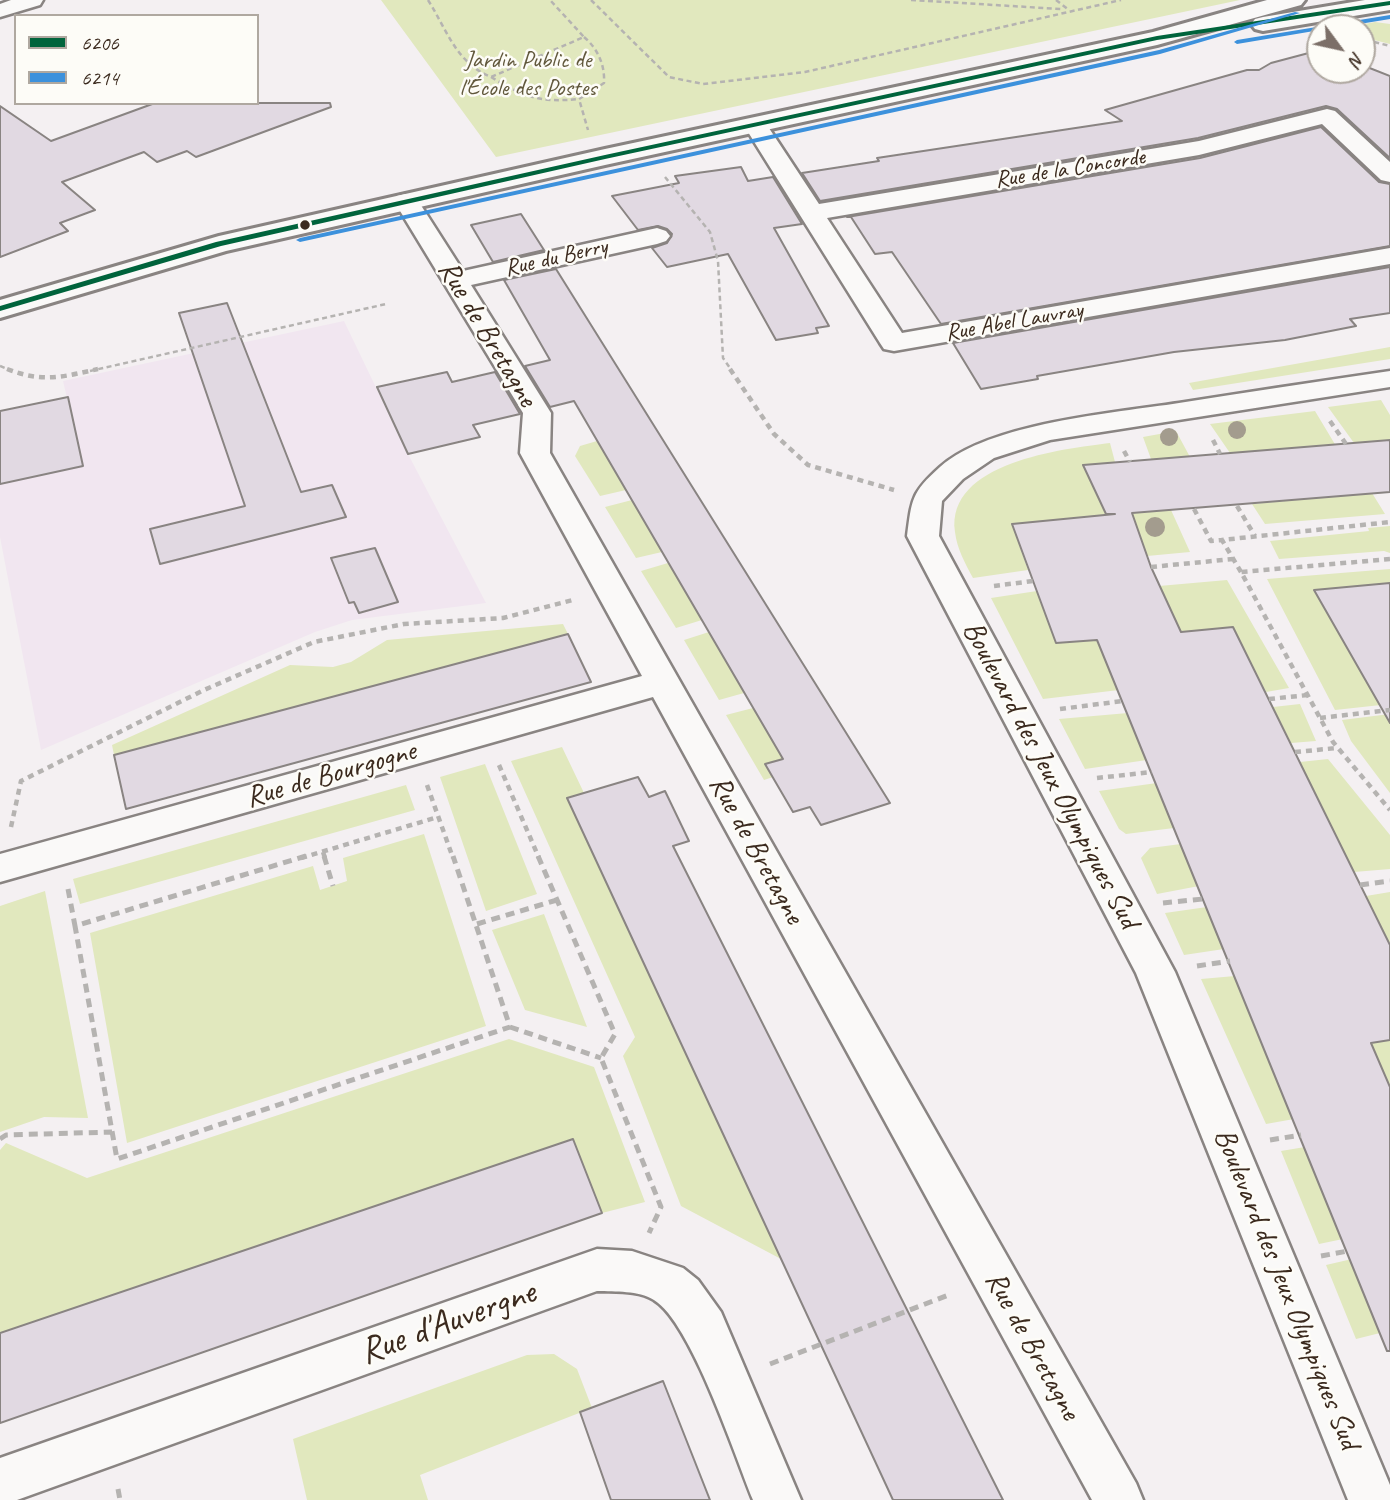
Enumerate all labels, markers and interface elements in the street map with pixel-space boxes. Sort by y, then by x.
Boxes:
legend [14,14,259,105]
north arrow [1306,14,1376,84]
text: 6206 [81,30,119,56]
park label: Jardin Public de l'École des Postes [460,47,596,103]
text: N [1344,48,1370,71]
text: 6214 [81,65,119,91]
street label: Rue de la Concorde [993,143,1147,195]
unlabelled marker [298,218,312,232]
street label: Rue du Berry [502,232,610,284]
street label: Rue de Bretagne [429,254,545,414]
street label: Rue Abel Lauvray [943,296,1085,348]
street label: Boulevard des Jeux Olympiques Sud [954,615,1146,935]
street label: Rue de Bourgogne [242,734,420,816]
street label: Rue de Bretagne [700,769,812,931]
street label: Boulevard des Jeux Olympiques Sud [1205,1124,1367,1454]
street label: Rue de Bretagne [976,1265,1088,1427]
street label: Rue d'Auvergne [354,1271,542,1375]

